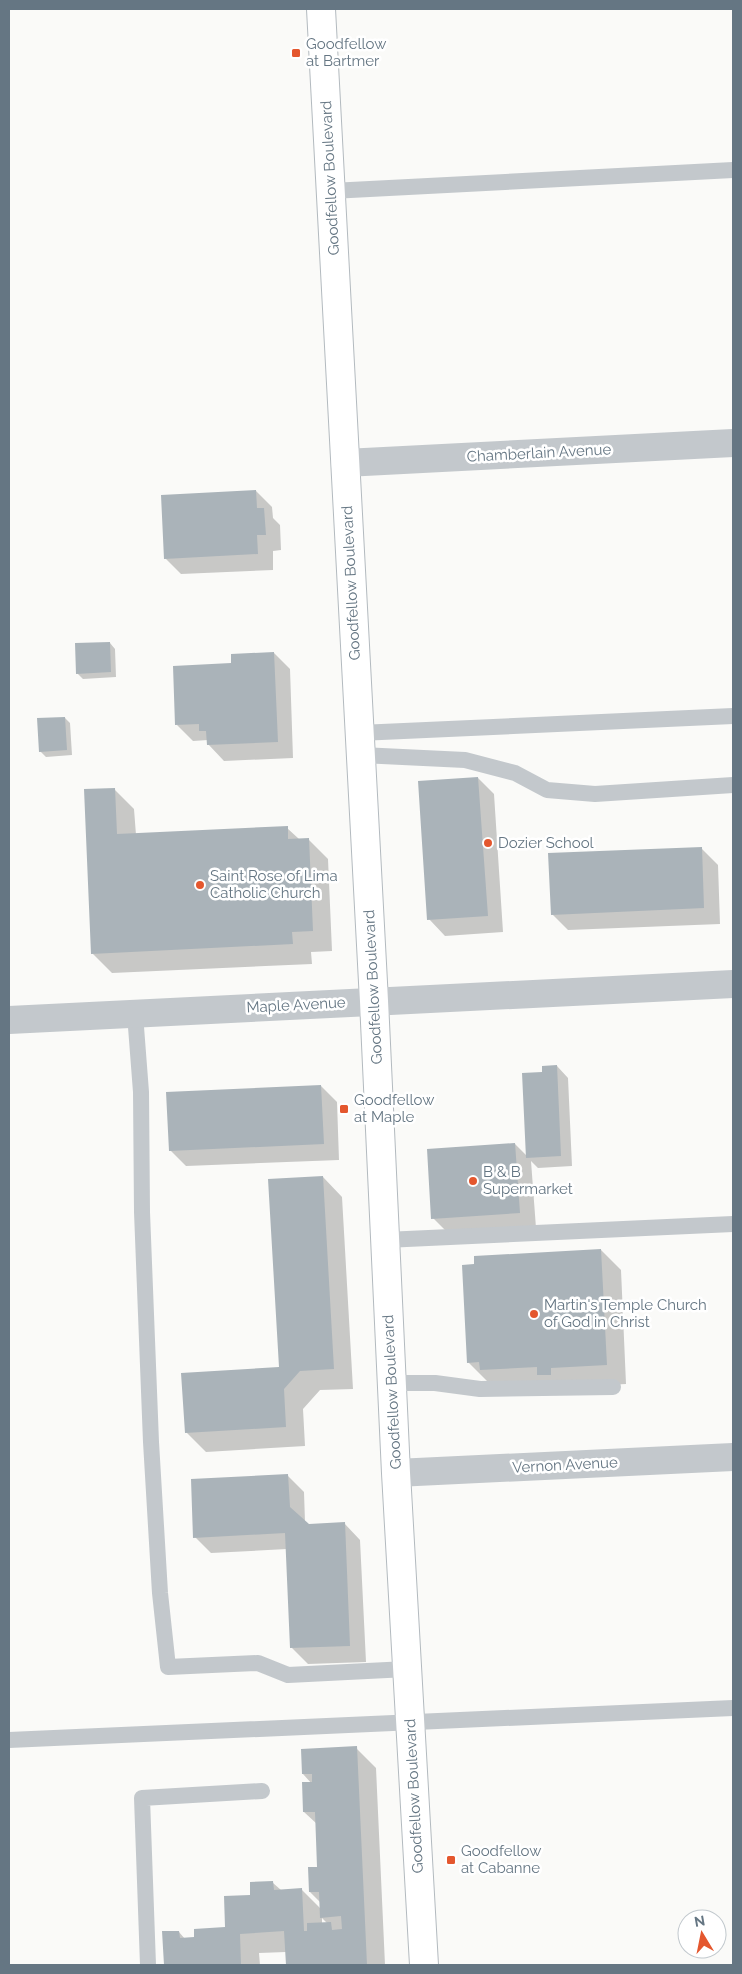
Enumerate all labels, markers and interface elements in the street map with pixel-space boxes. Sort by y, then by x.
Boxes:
place label: Goodfellow at Bartmer [306,35,386,70]
marker: Goodfellow at Bartmer [290,47,302,59]
street label: Goodfellow Boulevard [317,100,343,256]
street label: Chamberlain Avenue [466,440,612,466]
street label: Goodfellow Boulevard [338,505,364,661]
place label: Dozier School [498,834,595,852]
marker: Dozier School [482,837,494,849]
place label: Saint Rose of Lima Catholic Church [210,867,338,902]
marker: Saint Rose of Lima Catholic Church [194,879,206,891]
street label: Goodfellow Boulevard [360,909,386,1065]
street label: Maple Avenue [246,993,346,1017]
place label: Goodfellow at Maple [354,1091,434,1126]
marker: Goodfellow at Maple [338,1103,350,1115]
place label: B & B Supermarket [483,1163,573,1198]
marker: B & B Supermarket [467,1175,479,1187]
place label: Martin's Temple Church of God in Christ [544,1296,707,1331]
marker: Martin's Temple Church of God in Christ [528,1308,540,1320]
street label: Goodfellow Boulevard [379,1314,405,1470]
street label: Vernon Avenue [512,1453,618,1477]
street label: Goodfellow Boulevard [401,1718,427,1874]
place label: Goodfellow at Cabanne [461,1842,541,1877]
marker: Goodfellow at Cabanne [445,1854,457,1866]
north arrow [677,1909,727,1959]
text: N [693,1912,706,1930]

